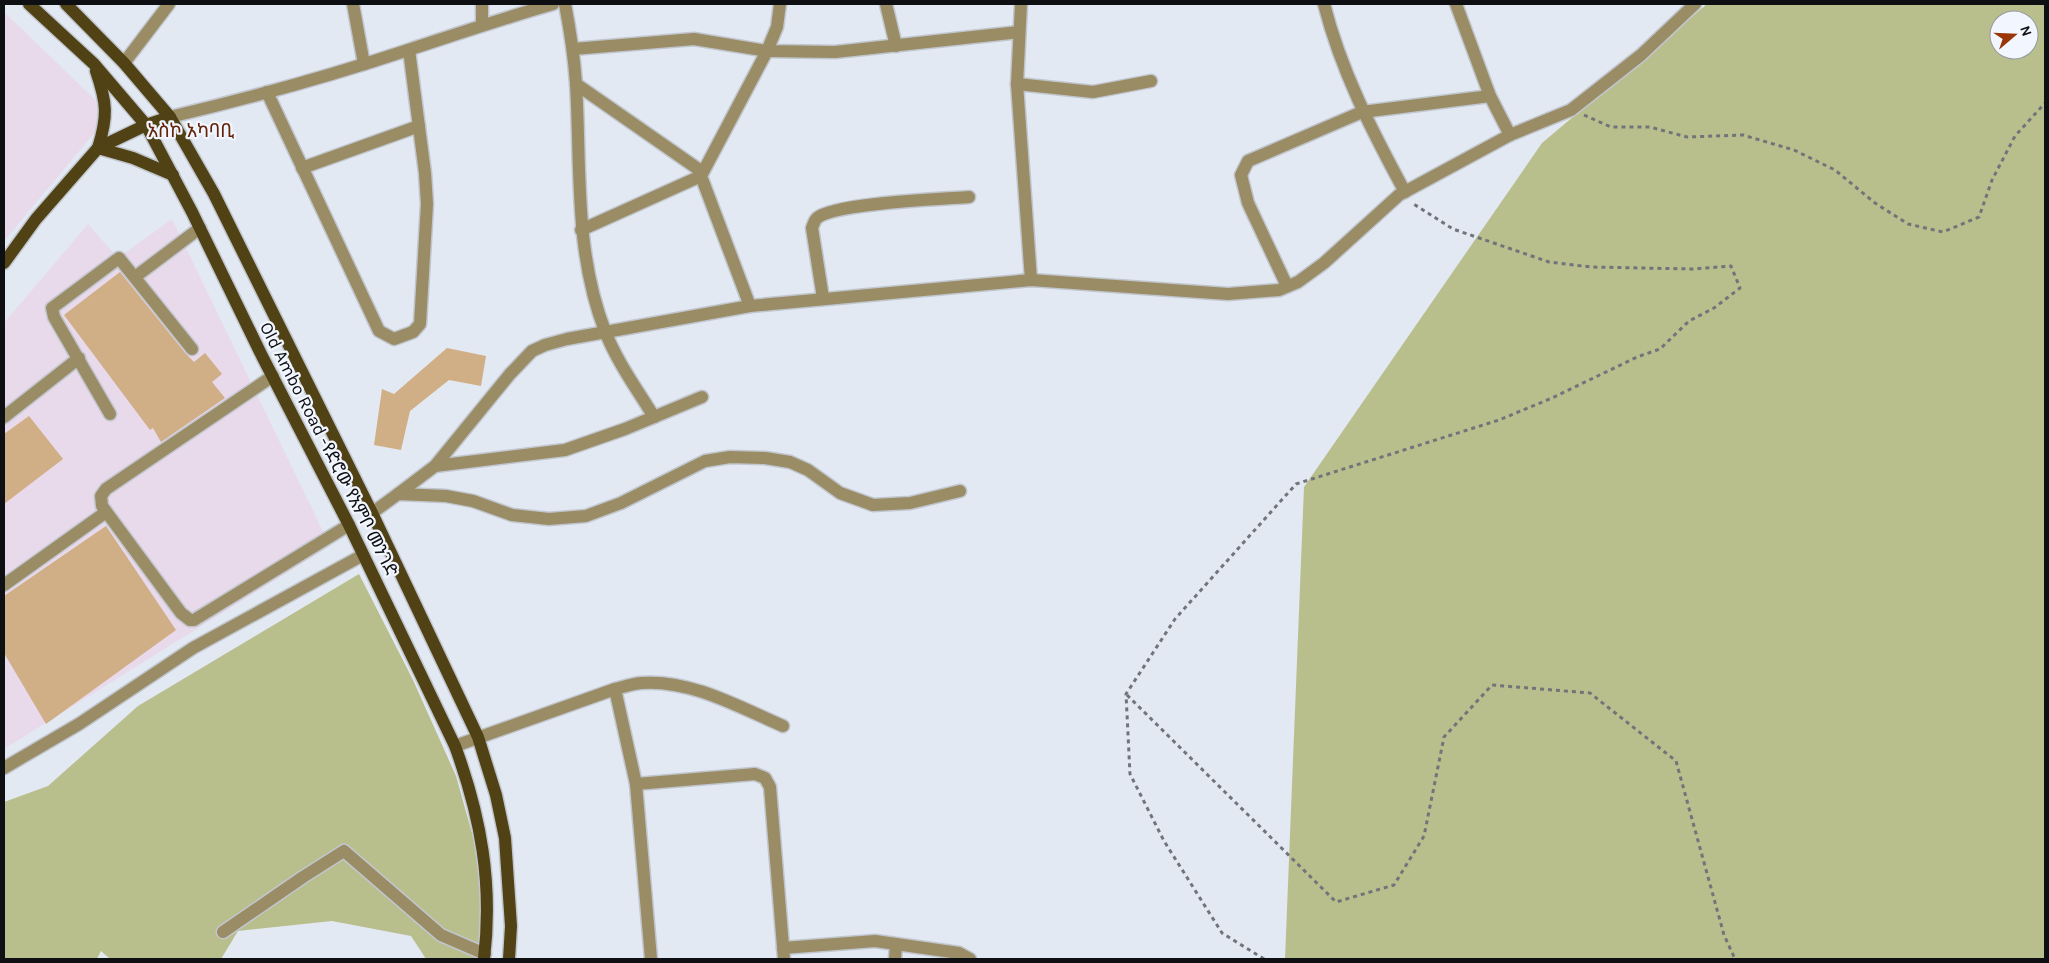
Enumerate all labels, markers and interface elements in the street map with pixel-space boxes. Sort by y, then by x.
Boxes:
north arrow [1989,10,2039,60]
text: N [2016,23,2035,38]
district label: አስኮ አካባቢ [148,120,234,142]
street label: Old Ambo Road -የድሮው የአምቦ መንገድ [255,318,403,580]

